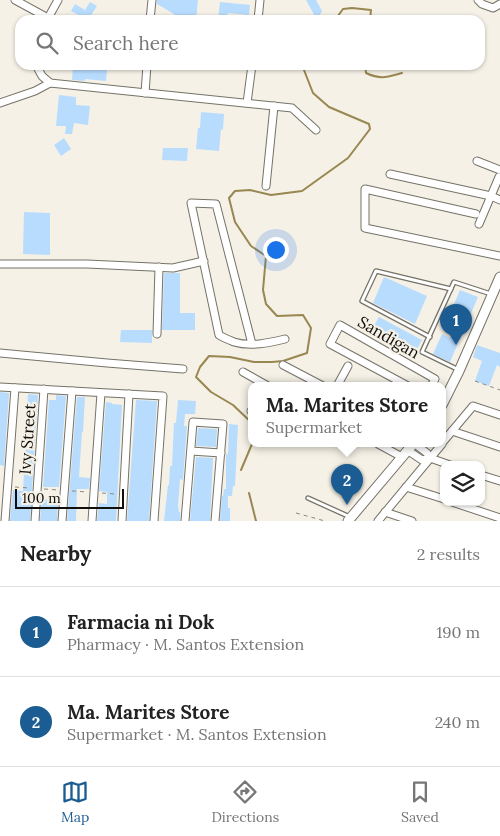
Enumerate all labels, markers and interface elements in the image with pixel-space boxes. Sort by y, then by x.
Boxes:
search box [15,15,485,70]
icon: search [33,29,61,57]
text: Search here [73,31,179,55]
your location [263,237,289,263]
pin: 1 [440,304,472,345]
street label: Sandigan [355,311,424,363]
popup [248,382,446,447]
text: Ma. Marites Store [266,393,428,417]
street label: Ivy Street [15,402,40,475]
text: Supermarket [266,417,362,437]
map controls [440,461,485,506]
button: layers [440,461,485,506]
pin: 2 [331,464,363,505]
scale bar [15,486,124,509]
text: 100 m [22,489,61,507]
text: Nearby [20,540,91,567]
text: 2 results [417,544,480,564]
text: Farmacia ni Dok [67,610,214,634]
text: 1 [33,622,39,642]
text: 190 m [436,622,480,642]
text: Pharmacy · M. Santos Extension [67,634,304,654]
text: Ma. Marites Store [67,700,230,724]
text: 2 [32,712,40,732]
text: 240 m [435,712,480,732]
text: Supermarket · M. Santos Extension [67,724,327,744]
tab: Map [61,778,89,826]
tab: Directions [211,778,279,826]
tab: Saved [401,778,439,826]

